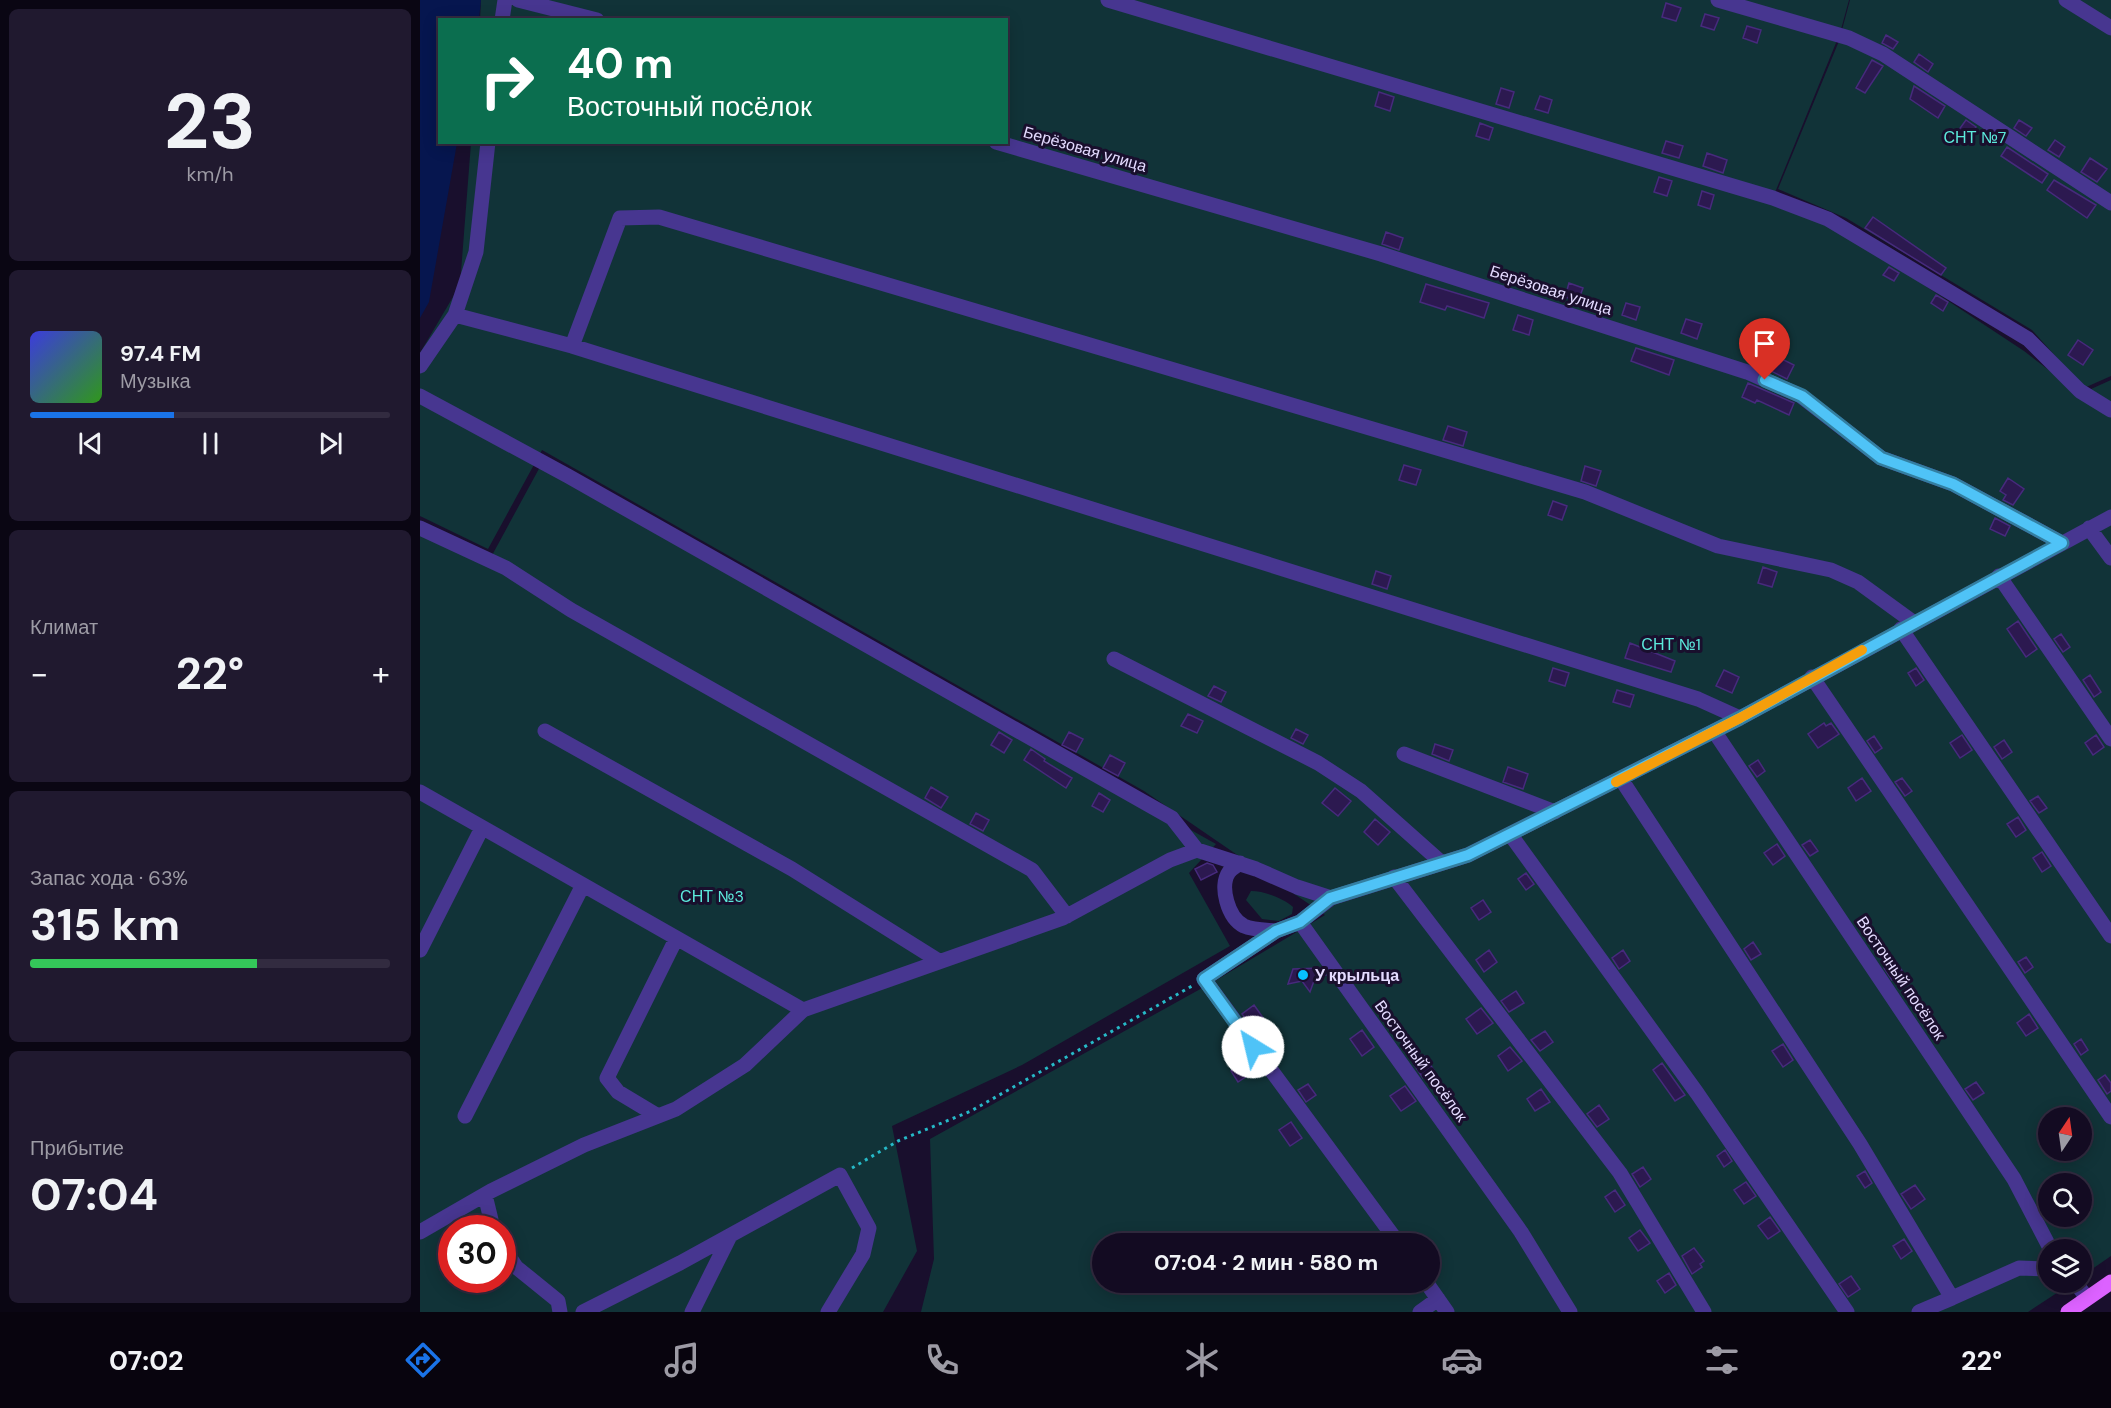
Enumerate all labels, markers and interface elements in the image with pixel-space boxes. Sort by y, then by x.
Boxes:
text: 40 m [567,36,673,91]
icon: right [468,42,546,120]
text: 23 [164,71,256,172]
text: Восточный посёлок [567,89,812,124]
street label: Берёзовая улица [1021,121,1149,177]
park label: СНТ №7 [1944,127,2006,148]
text: km/h [186,161,234,187]
street label: Берёзовая улица [1487,260,1615,320]
pin [1739,318,1790,380]
icon: arrive [1748,327,1781,360]
text: 97.4 FM [120,339,201,368]
text: Музыка [120,368,191,394]
icon: previous [74,427,107,460]
icon: pause [194,427,227,460]
icon: next [314,427,347,460]
text: Климат [30,614,98,640]
park label: СНТ №1 [1641,634,1701,655]
text: 22° [176,644,244,703]
text: − [30,652,48,695]
text: + [372,652,390,695]
text: Запас хода · 63% [30,865,188,891]
park label: СНТ №3 [680,886,744,907]
text: 315 km [30,895,180,954]
street label: Восточный посёлок [1852,912,1951,1045]
place label: У крыльца [1315,965,1399,986]
marker: У крыльца [1296,968,1310,982]
street label: Восточный посёлок [1370,996,1473,1127]
position arrow [1221,1015,1285,1079]
north arrow [2038,1107,2092,1161]
map controls [2038,1107,2092,1293]
text: Прибытие [30,1135,124,1161]
text: 07:04 [30,1165,158,1224]
button: search [2038,1173,2092,1227]
speed limit sign: 30 [438,1215,516,1293]
button: layers [2038,1239,2092,1293]
text: 07:04 · 2 мин · 580 m [1154,1248,1378,1277]
icon: directions [402,1339,444,1381]
icon: music [661,1339,703,1381]
icon: phone [921,1339,963,1381]
icon: climate [1181,1339,1223,1381]
icon: car [1441,1339,1483,1381]
icon: filters [1701,1339,1743,1381]
text: 07:02 [109,1343,184,1378]
text: 22° [1961,1343,2002,1378]

